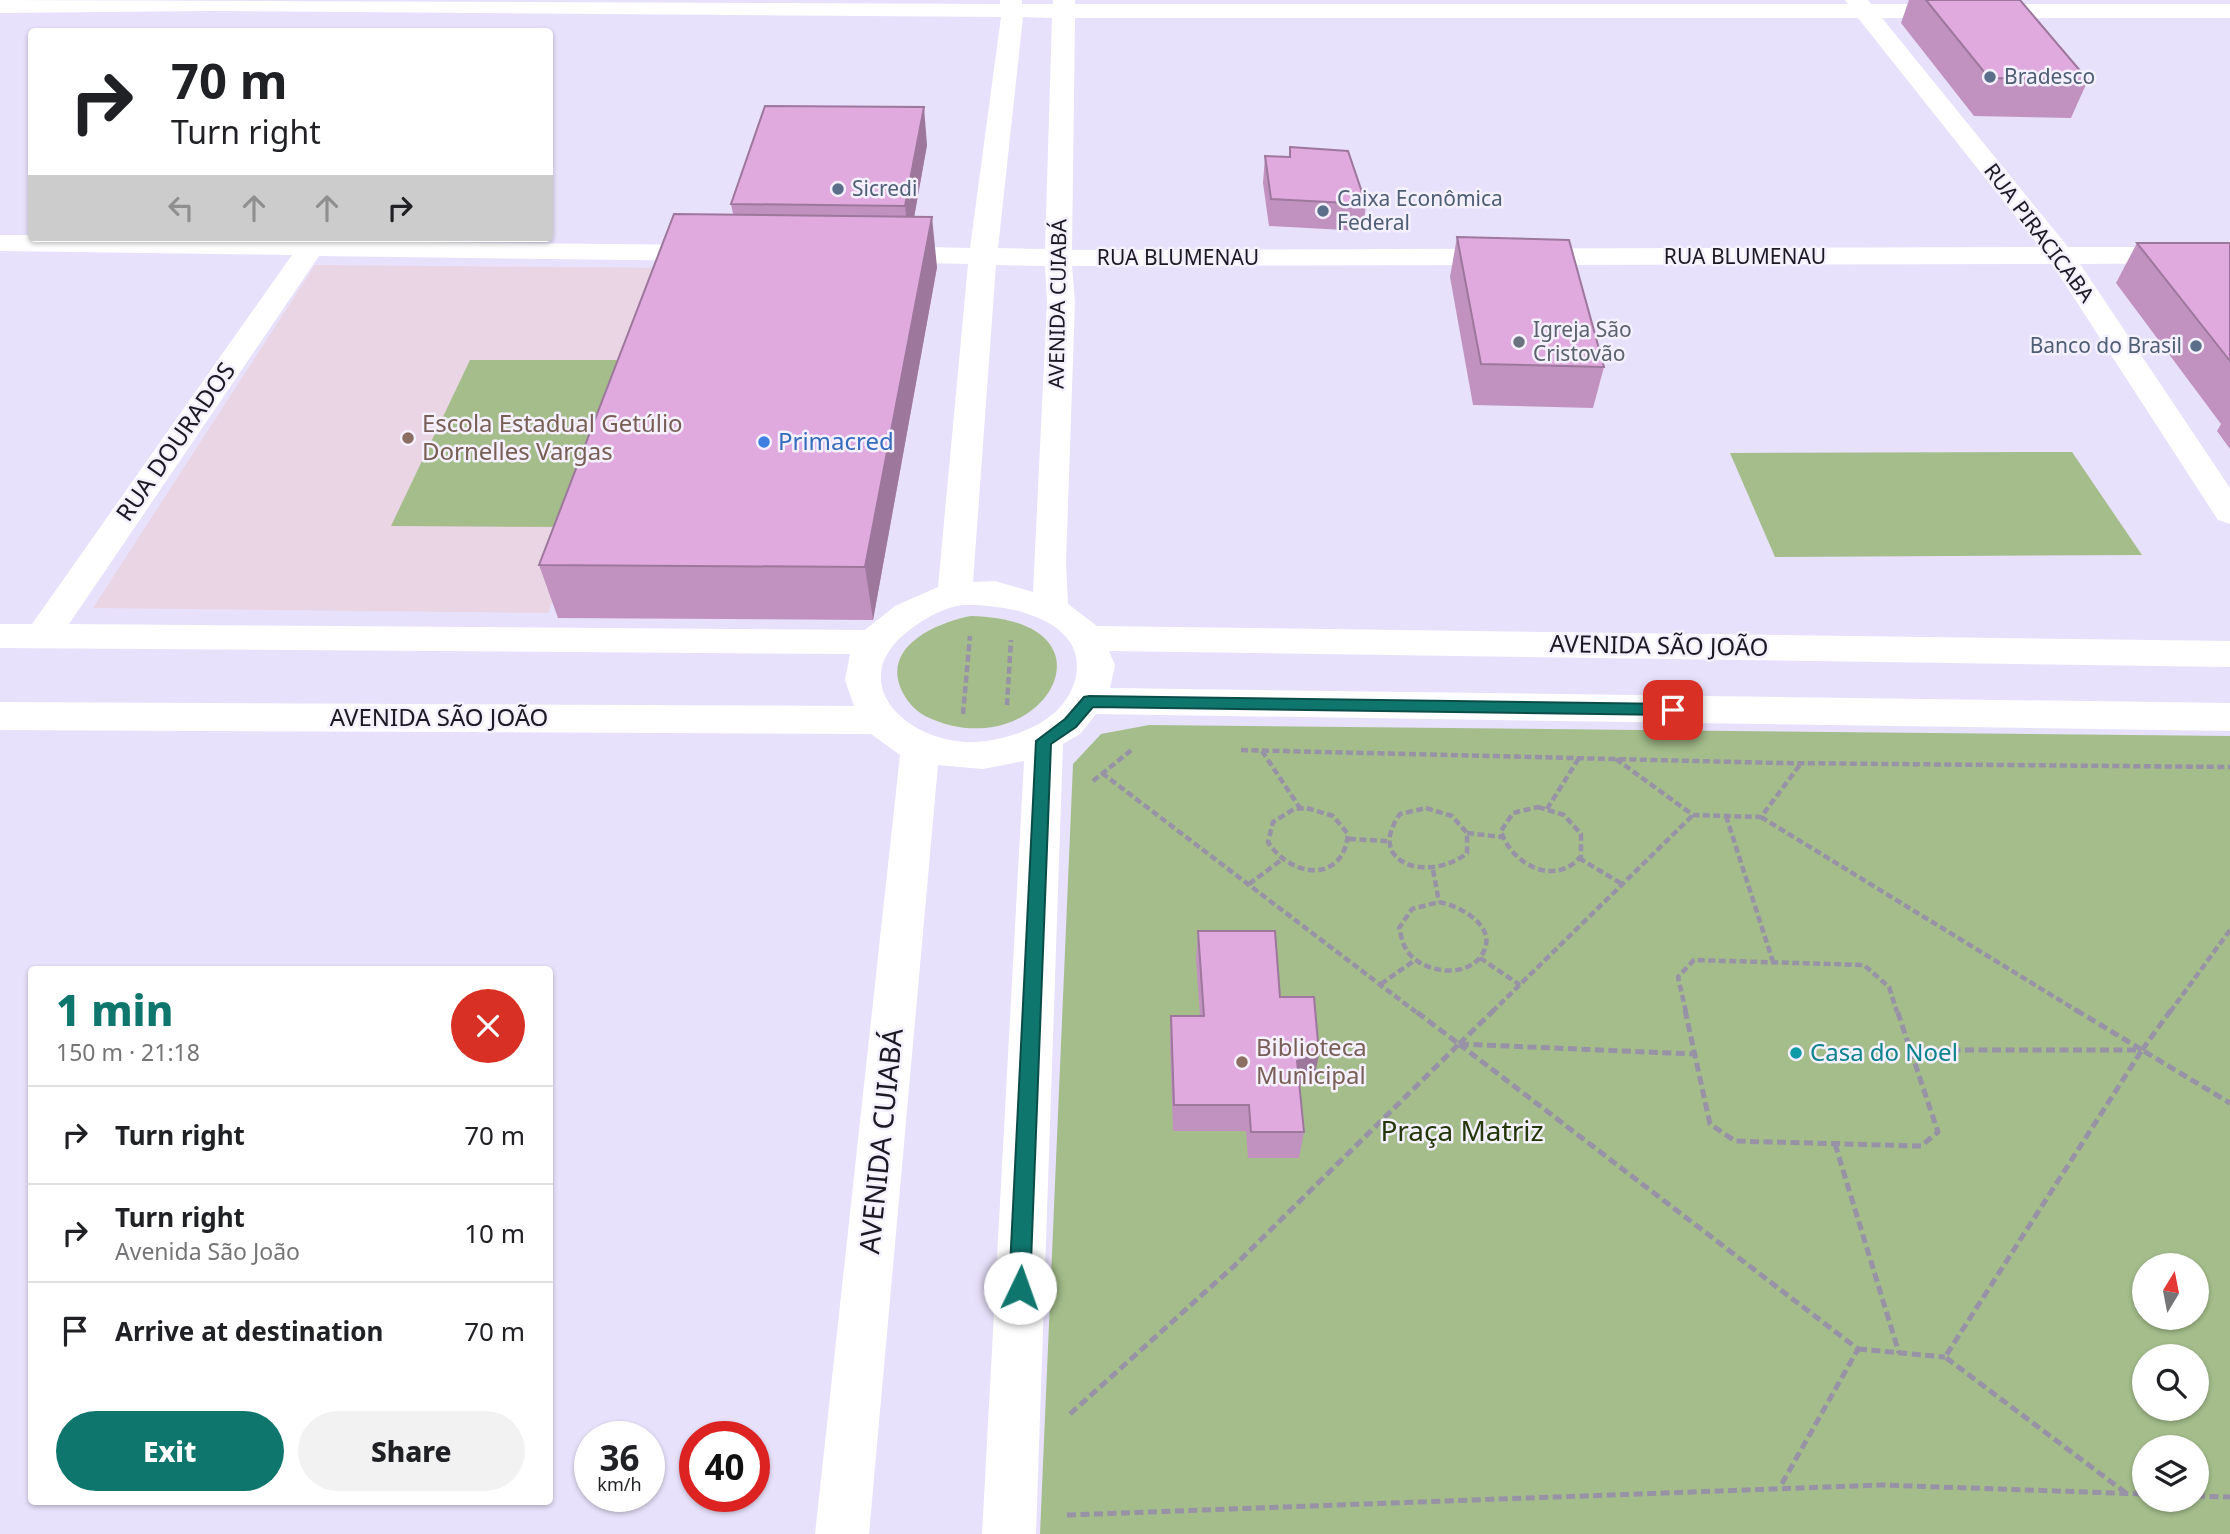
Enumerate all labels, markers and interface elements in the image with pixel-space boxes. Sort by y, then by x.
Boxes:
text: 70 m [171,47,288,113]
icon: right [56,56,147,147]
place label: Bradesco [2004,62,2095,90]
marker: Bradesco [1982,69,1998,85]
text: Turn right [171,110,321,153]
street label: RUA PIRACICABA [1978,157,2102,308]
place label: Sicredi [852,174,917,202]
marker: Sicredi [830,181,846,197]
place label: Caixa Econômica Federal [1337,184,1503,236]
icon: left [162,189,200,227]
icon: ahead [235,189,273,227]
icon: ahead [308,189,346,227]
icon: right [381,189,419,227]
marker: Caixa Econômica Federal [1315,203,1331,219]
street label: AVENIDA CUIABÁ [1042,218,1072,389]
street label: RUA BLUMENAU [1664,242,1826,270]
street label: RUA BLUMENAU [1097,243,1259,271]
place label: Igreja São Cristovão [1533,315,1632,367]
place label: Banco do Brasil [2030,331,2182,359]
marker: Igreja São Cristovão [1511,334,1527,350]
marker: Banco do Brasil [2188,338,2204,354]
street label: RUA DOURADOS [108,355,242,527]
place label: Escola Estadual Getúlio Dornelles Vargas [422,406,683,467]
place label: Primacred [778,424,894,457]
marker: Escola Estadual Getúlio Dornelles Vargas [400,430,416,446]
marker: Primacred [756,434,772,450]
street label: AVENIDA SÃO JOÃO [1549,626,1769,663]
pin [1643,680,1703,740]
icon: arrive [1654,691,1692,729]
street label: AVENIDA SÃO JOÃO [330,700,548,733]
text: 1 min [56,981,173,1038]
button: close [451,989,525,1063]
street label: AVENIDA CUIABÁ [849,1026,911,1256]
place label: Biblioteca Municipal [1256,1030,1367,1091]
place label: Casa do Noel [1810,1035,1958,1068]
text: 150 m · 21:18 [56,1036,200,1068]
marker: Casa do Noel [1788,1045,1804,1061]
marker: Biblioteca Municipal [1234,1054,1250,1070]
park label: Praça Matriz [1380,1111,1544,1149]
icon: right [56,1116,94,1154]
text: Turn right [115,1117,245,1153]
text: 70 m [464,1117,525,1153]
text: Turn right [115,1199,245,1235]
icon: right [56,1214,94,1252]
text: 10 m [464,1215,525,1251]
text: Avenida São João [115,1235,300,1267]
position arrow [983,1251,1057,1325]
north arrow [2132,1253,2208,1330]
map controls [2132,1253,2209,1512]
icon: arrive [56,1312,94,1350]
text: Arrive at destination [115,1313,384,1349]
text: 70 m [464,1313,525,1349]
button: search [2132,1344,2209,1421]
button: Exit [56,1411,284,1491]
button: Share [298,1411,525,1491]
speed limit sign: 40 [679,1421,770,1512]
text: 36 [599,1434,640,1481]
button: layers [2132,1435,2209,1512]
text: km/h [597,1472,642,1496]

